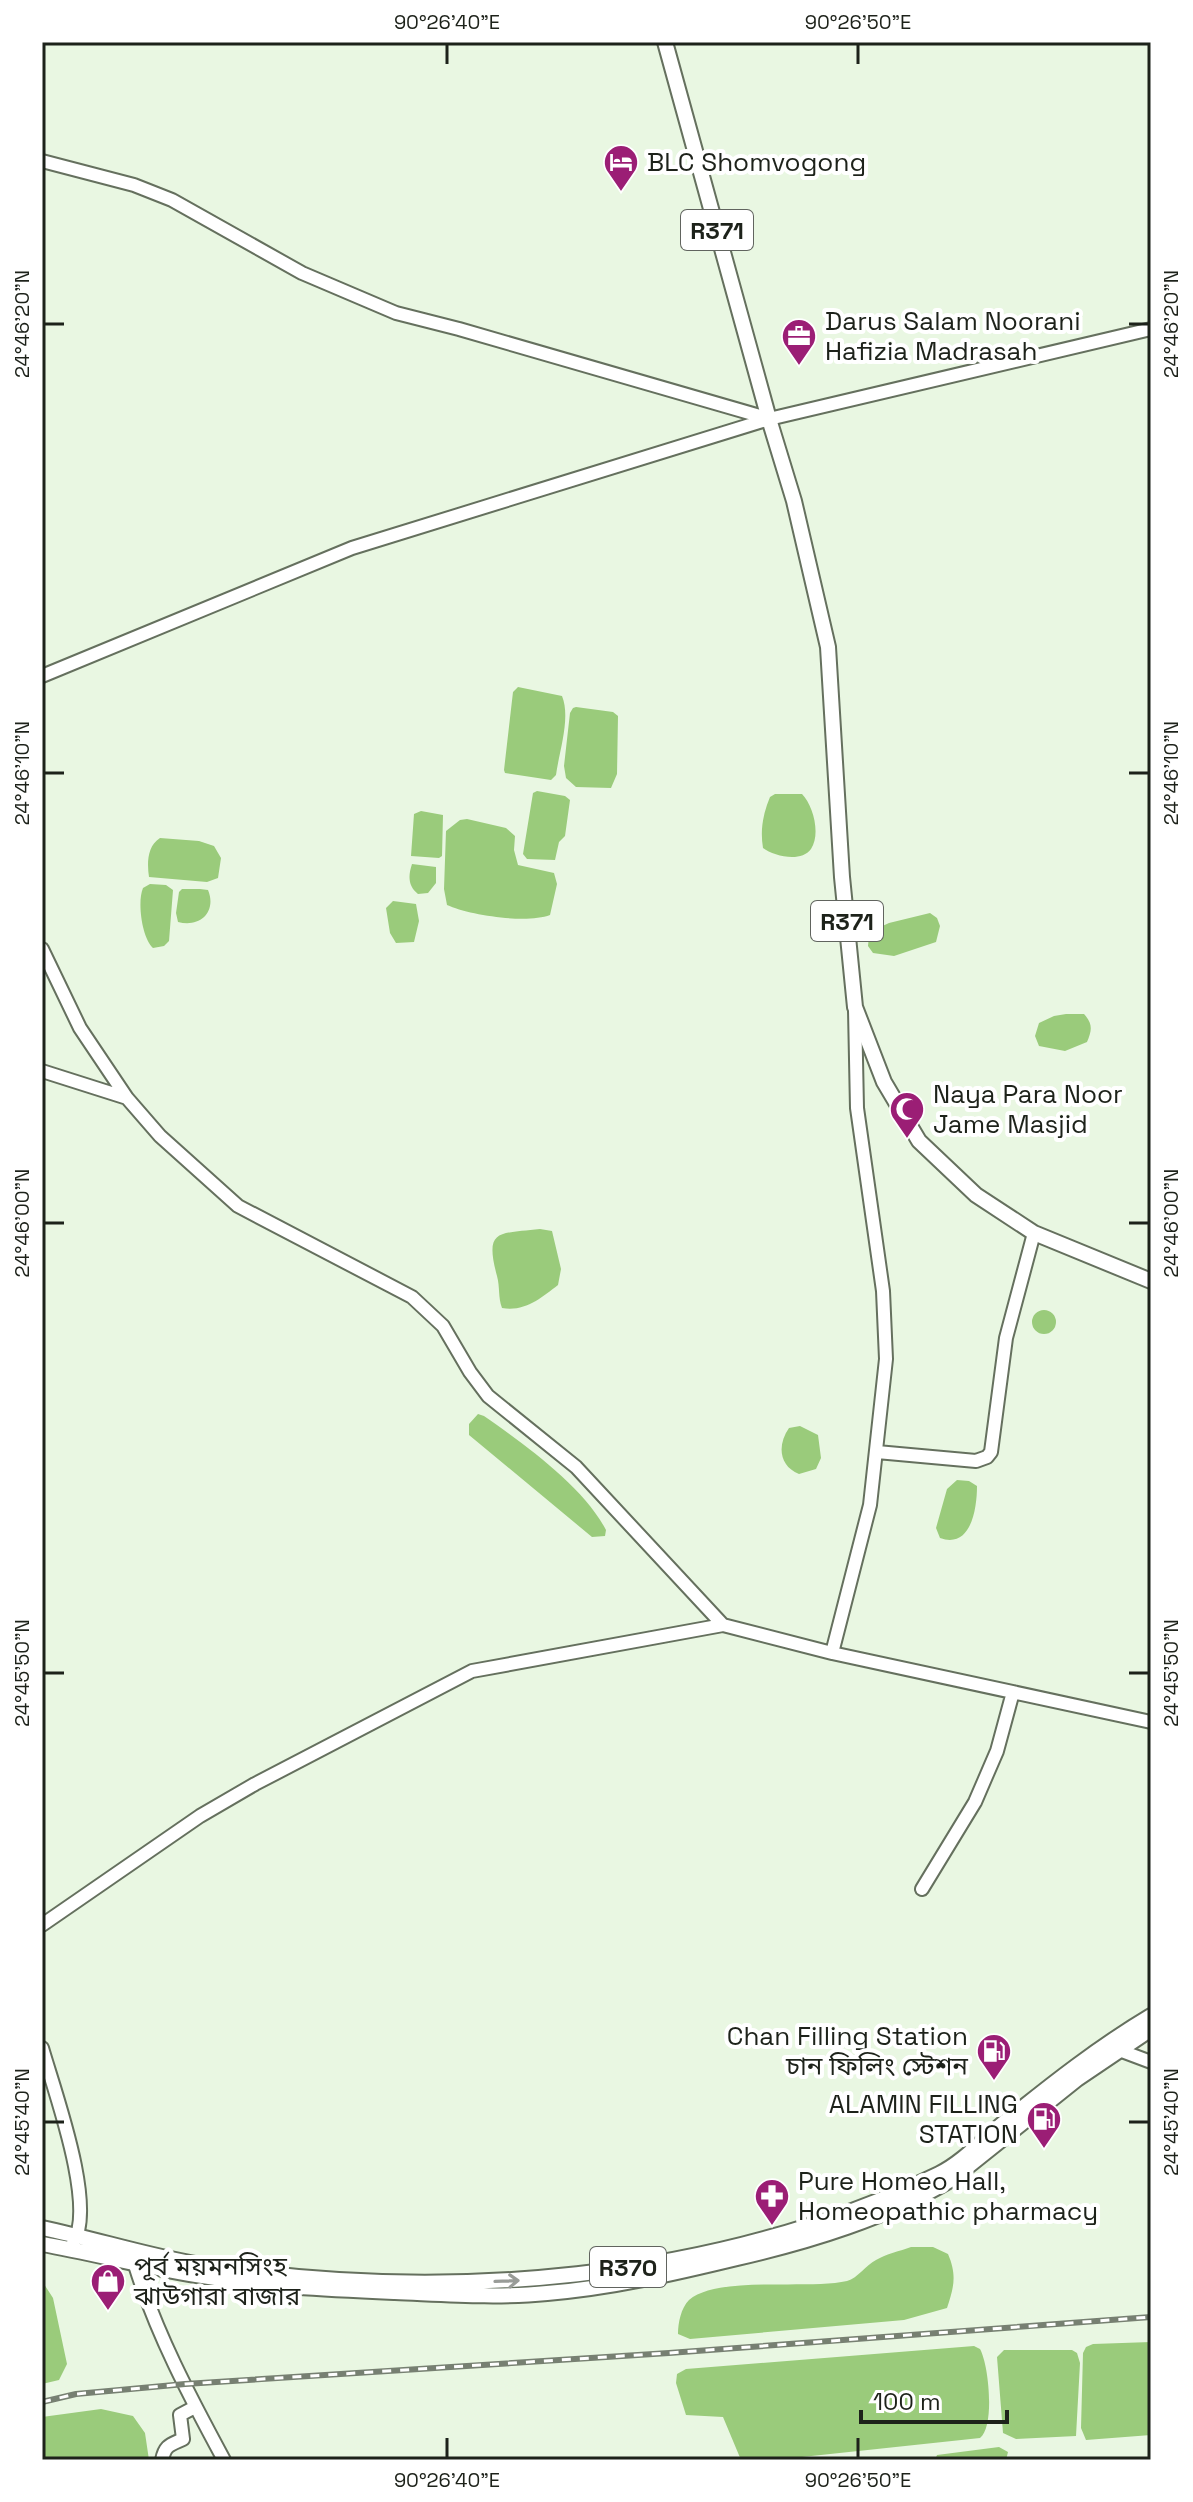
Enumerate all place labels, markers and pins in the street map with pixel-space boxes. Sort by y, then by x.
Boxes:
hotel icon: BLC Shomvogong [602,143,640,193]
place label: BLC Shomvogong [647,145,866,179]
place label: Darus Salam Noorani Hafizia Madrasah [825,304,1081,368]
office icon: Darus Salam Noorani Hafizia Madrasah [780,317,818,367]
place label: Naya Para Noor Jame Masjid [933,1077,1123,1141]
mosque icon: Naya Para Noor Jame Masjid [888,1090,926,1140]
place label: Chan Filling Station চান ফিলিং স্টেশন [727,2019,968,2083]
fuel station icon: Chan Filling Station চান ফিলিং স্টেশন [975,2032,1013,2082]
place label: ALAMIN FILLING STATION [829,2087,1018,2151]
fuel station icon: ALAMIN FILLING STATION [1025,2100,1063,2150]
place label: Pure Homeo Hall, Homeopathic pharmacy [798,2164,1098,2228]
pharmacy icon: Pure Homeo Hall, Homeopathic pharmacy [753,2177,791,2227]
place label: পূর্ব ময়মনসিংহ ঝাউগারা বাজার [133,2249,301,2313]
shop icon: পূর্ব ময়মনসিংহ ঝাউগারা বাজার [89,2262,127,2312]

